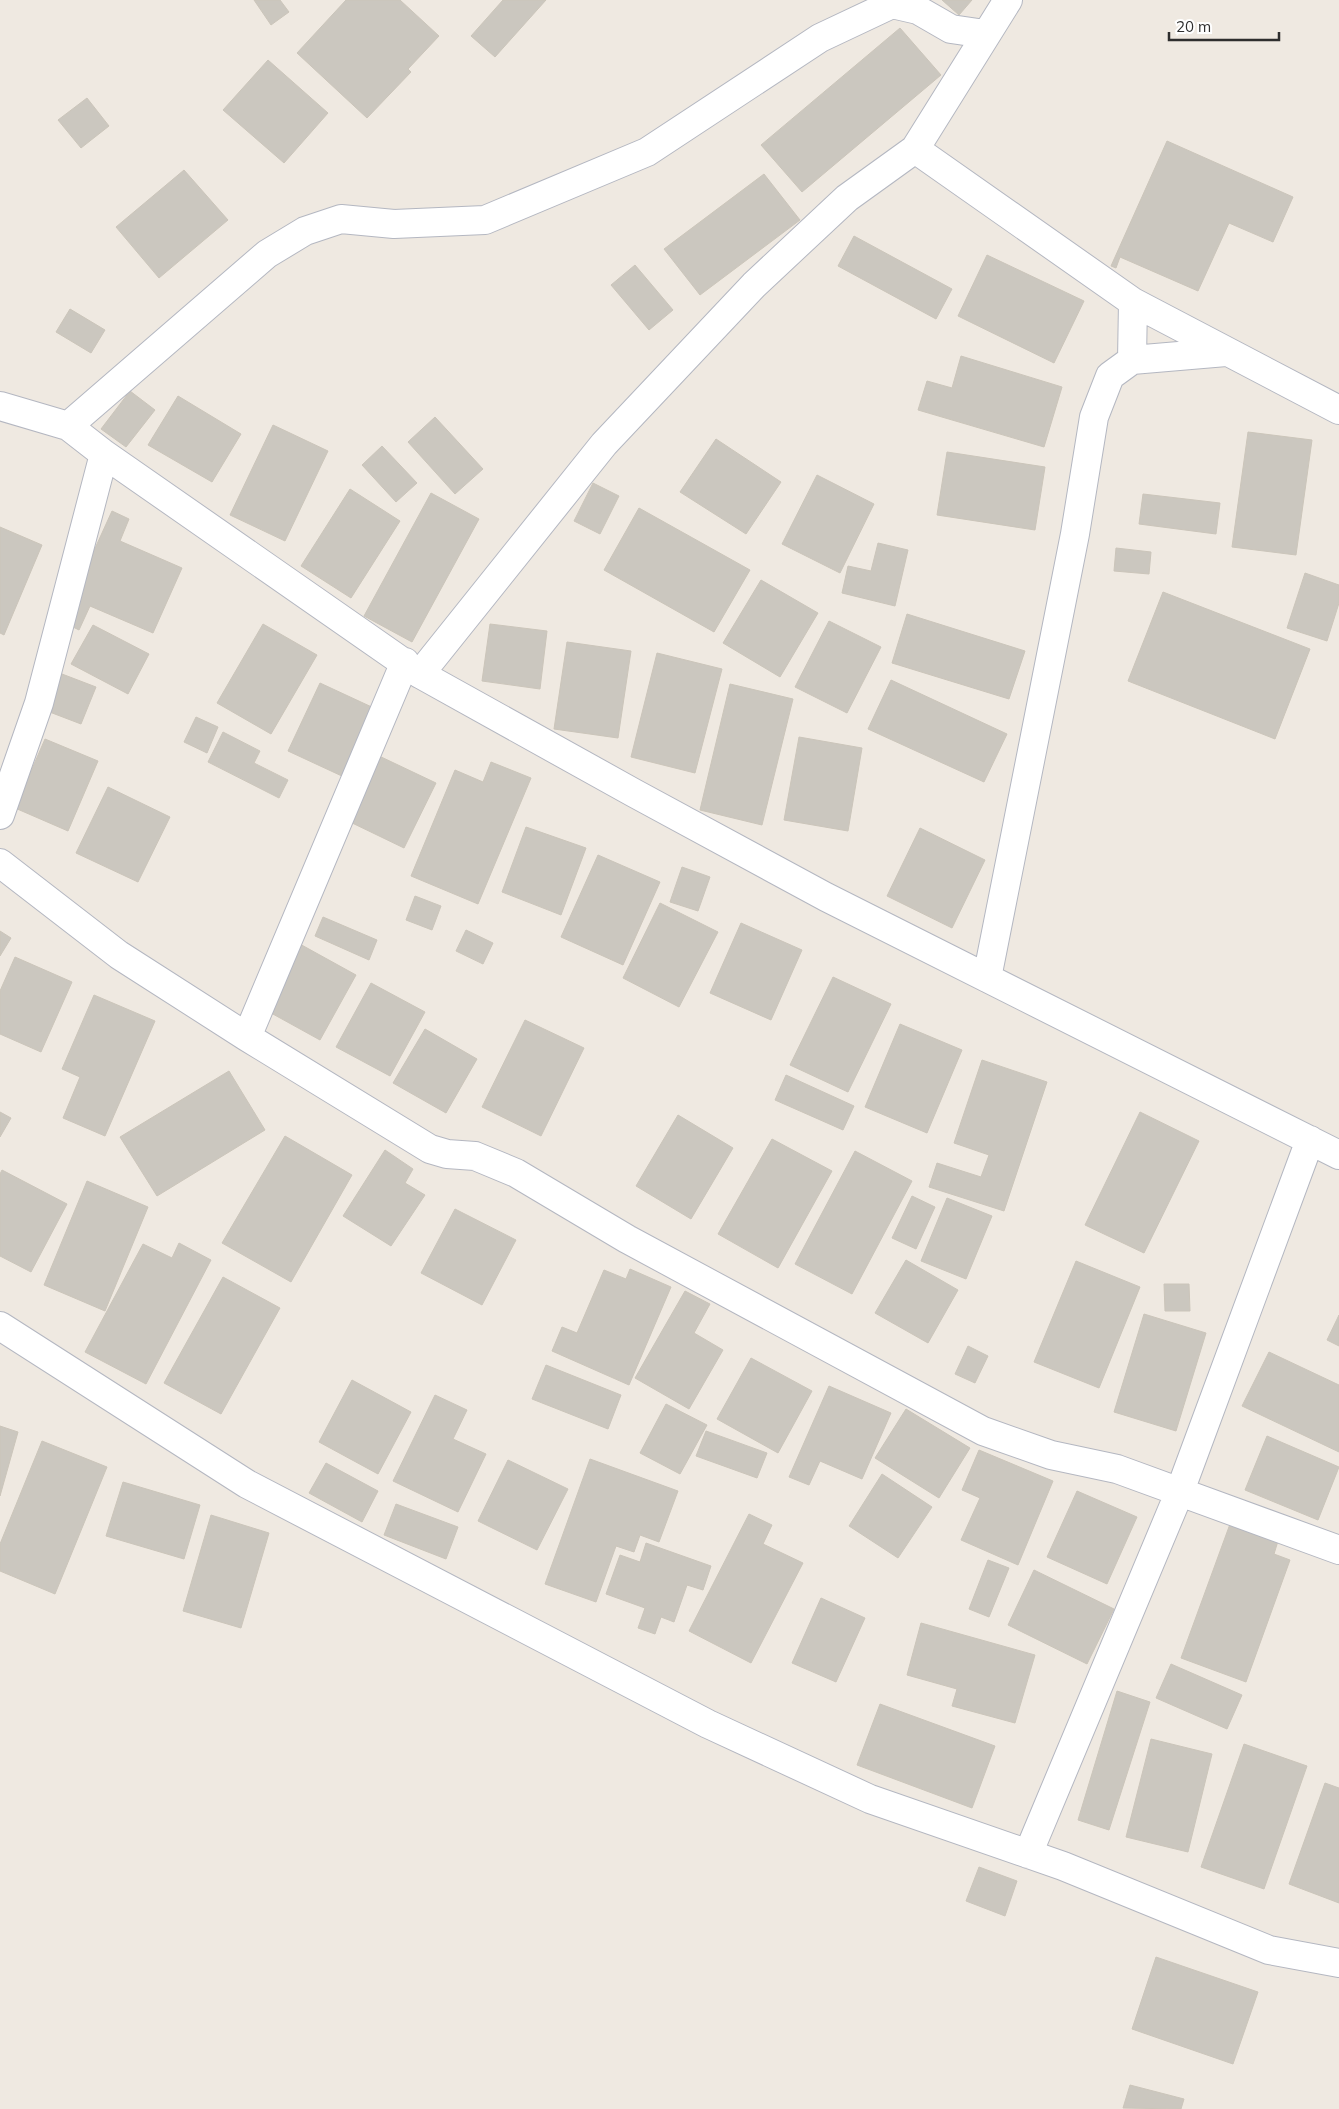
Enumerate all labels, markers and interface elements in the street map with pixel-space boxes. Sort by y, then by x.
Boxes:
scale bar [1169,10,1279,42]
text: 20 m [1176,17,1211,36]

